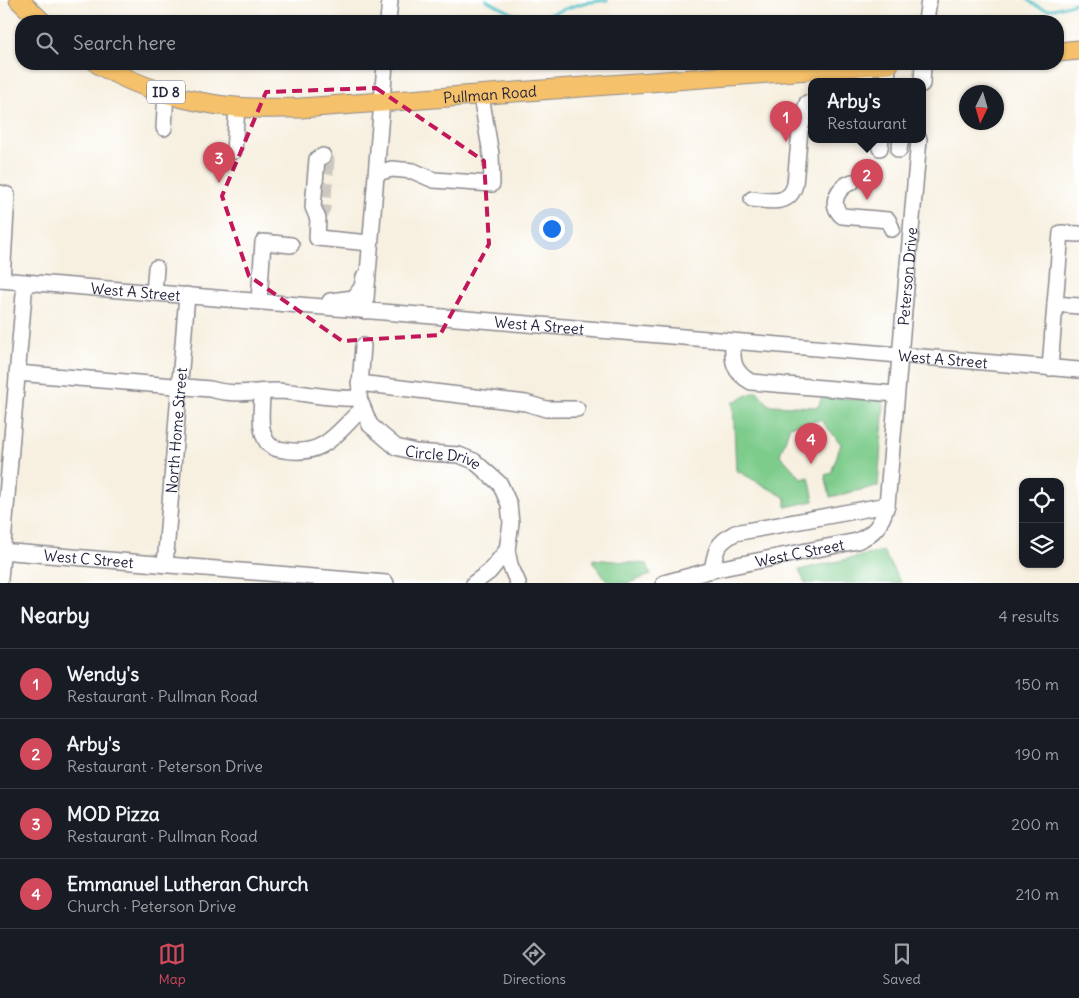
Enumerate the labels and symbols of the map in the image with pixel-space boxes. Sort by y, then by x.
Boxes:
road number: ID 8 [147,80,185,104]
street label: Pullman Road [442,81,537,107]
north arrow [959,85,1004,130]
pin: 1 [770,101,802,142]
pin: 3 [203,142,235,183]
pin: 2 [851,159,883,200]
your location [539,216,565,242]
street label: Peterson Drive [893,226,921,326]
street label: West A Street [90,278,181,305]
street label: West A Street [494,312,585,338]
street label: West A Street [897,345,988,372]
street label: North Home Street [161,367,191,494]
pin: 4 [795,423,827,464]
street label: Circle Drive [403,440,486,473]
street label: West C Street [753,534,846,571]
street label: West C Street [43,545,134,572]

